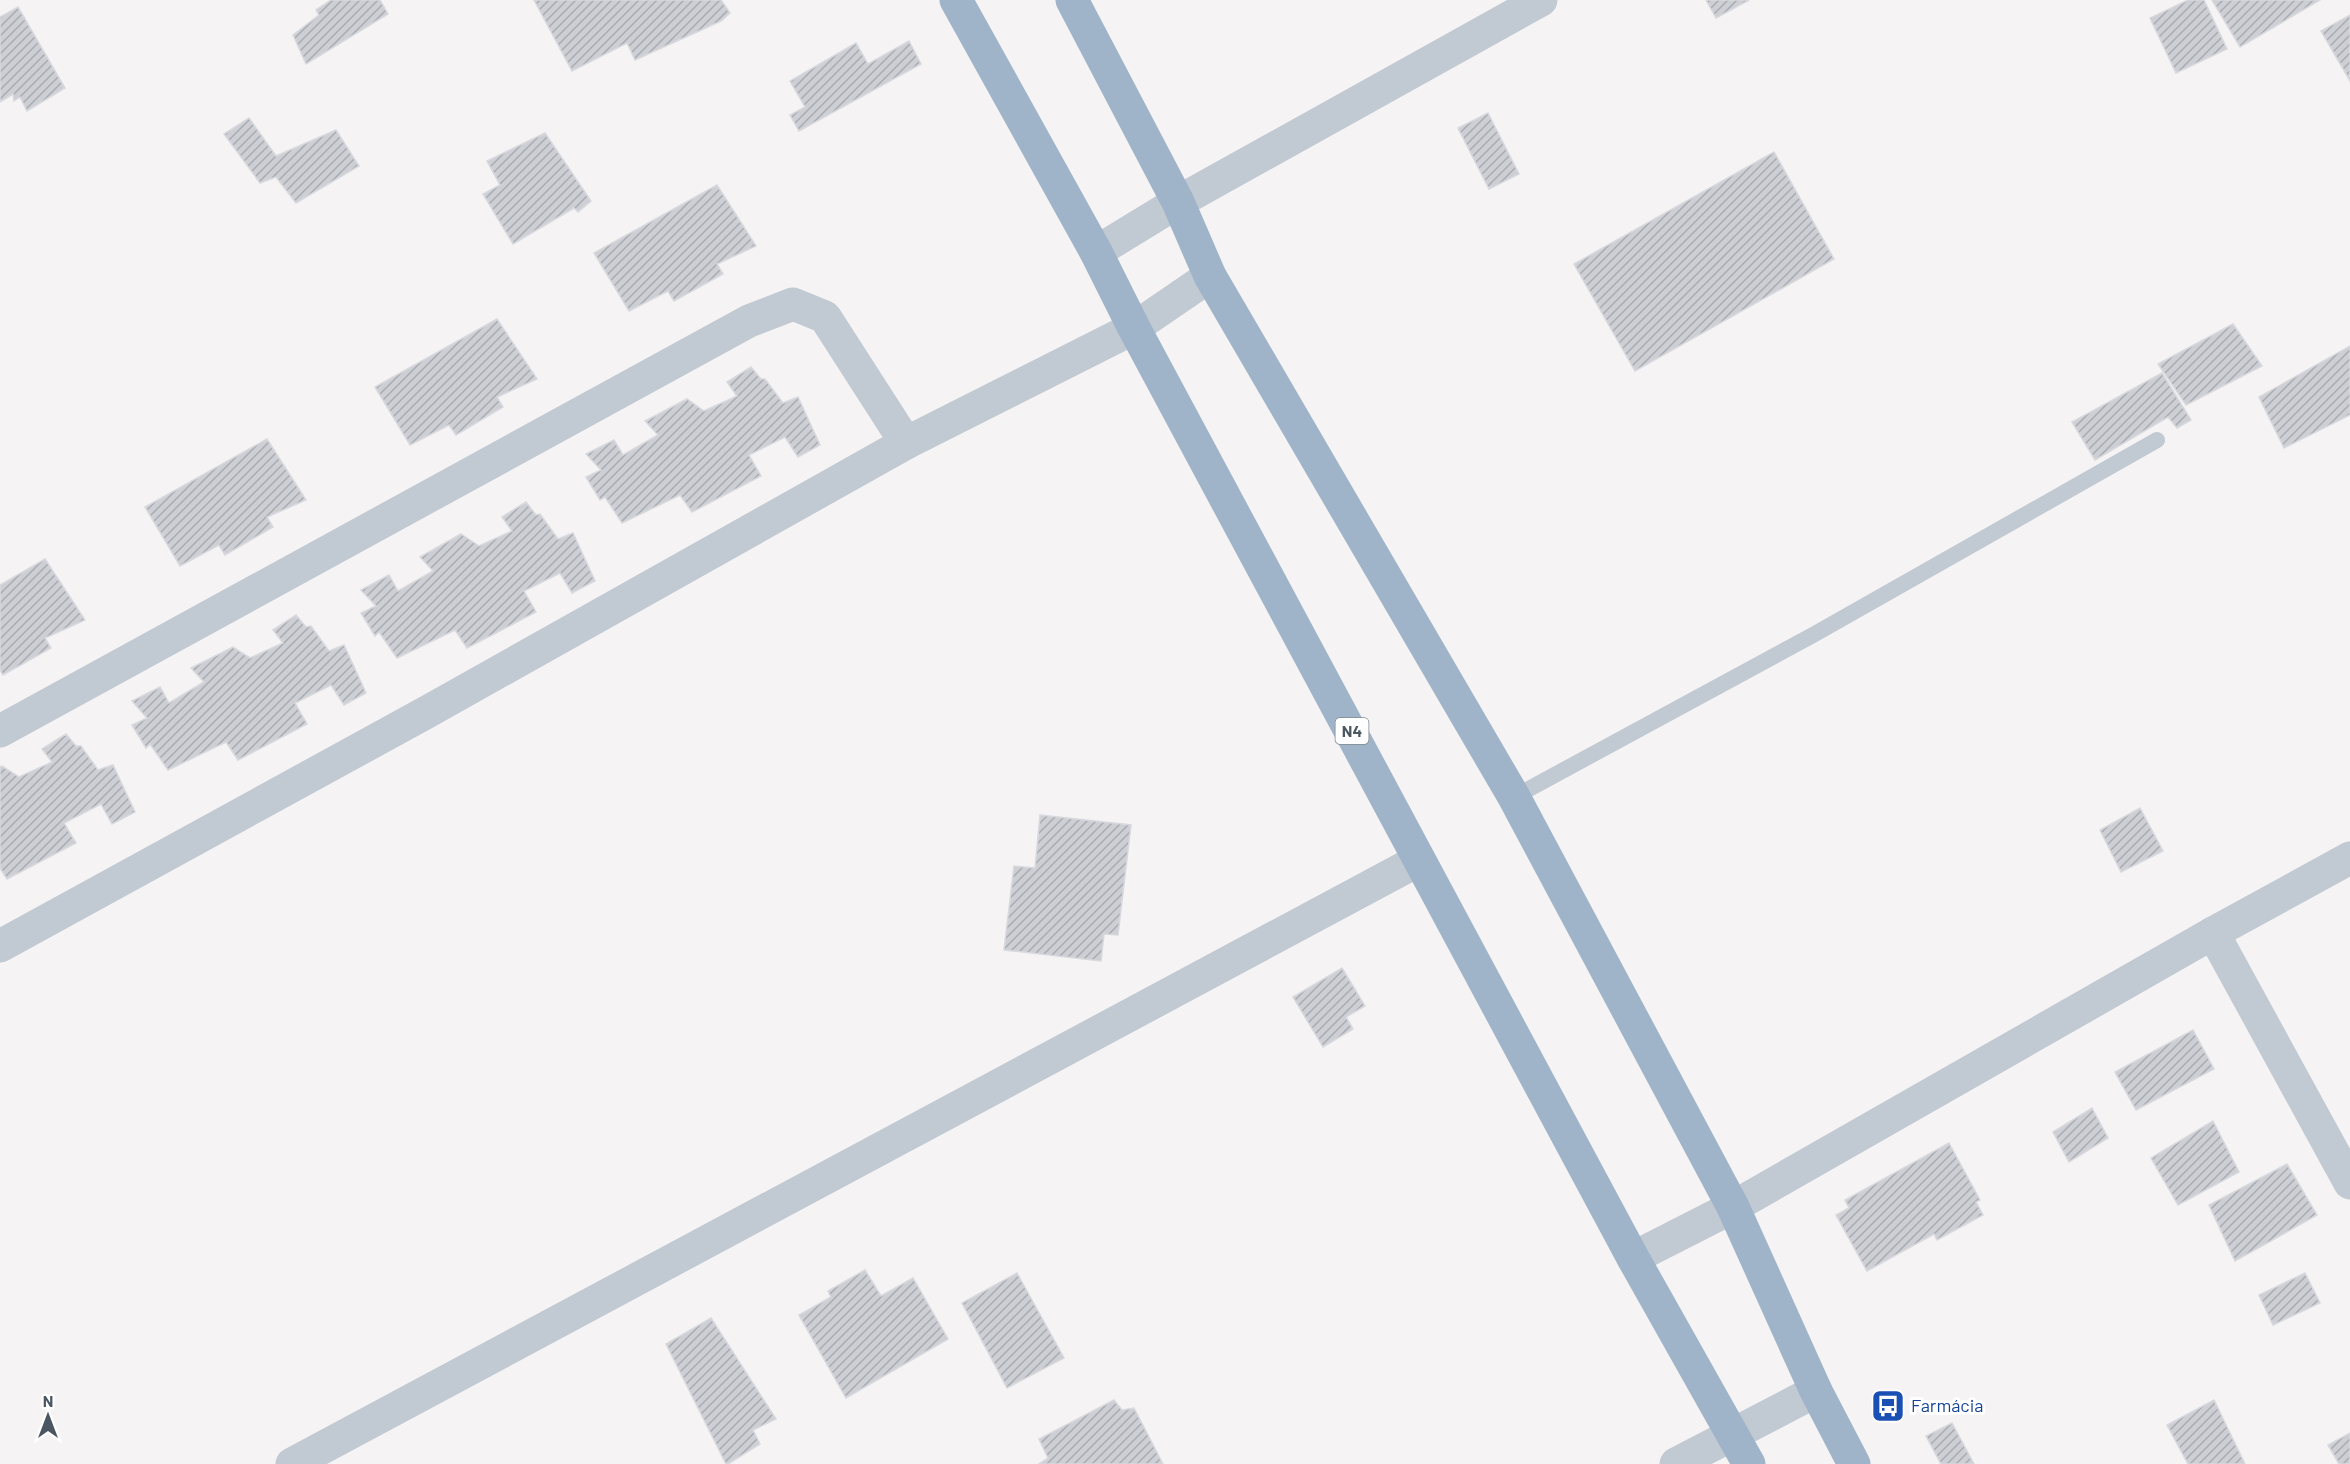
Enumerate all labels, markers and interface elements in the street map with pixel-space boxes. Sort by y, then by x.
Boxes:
road number: N4 [1336,718,1368,744]
north arrow [18,1386,78,1446]
bus stop icon: Farmácia [1870,1388,1906,1424]
text: N [43,1391,53,1410]
place label: Farmácia [1911,1394,1984,1416]

